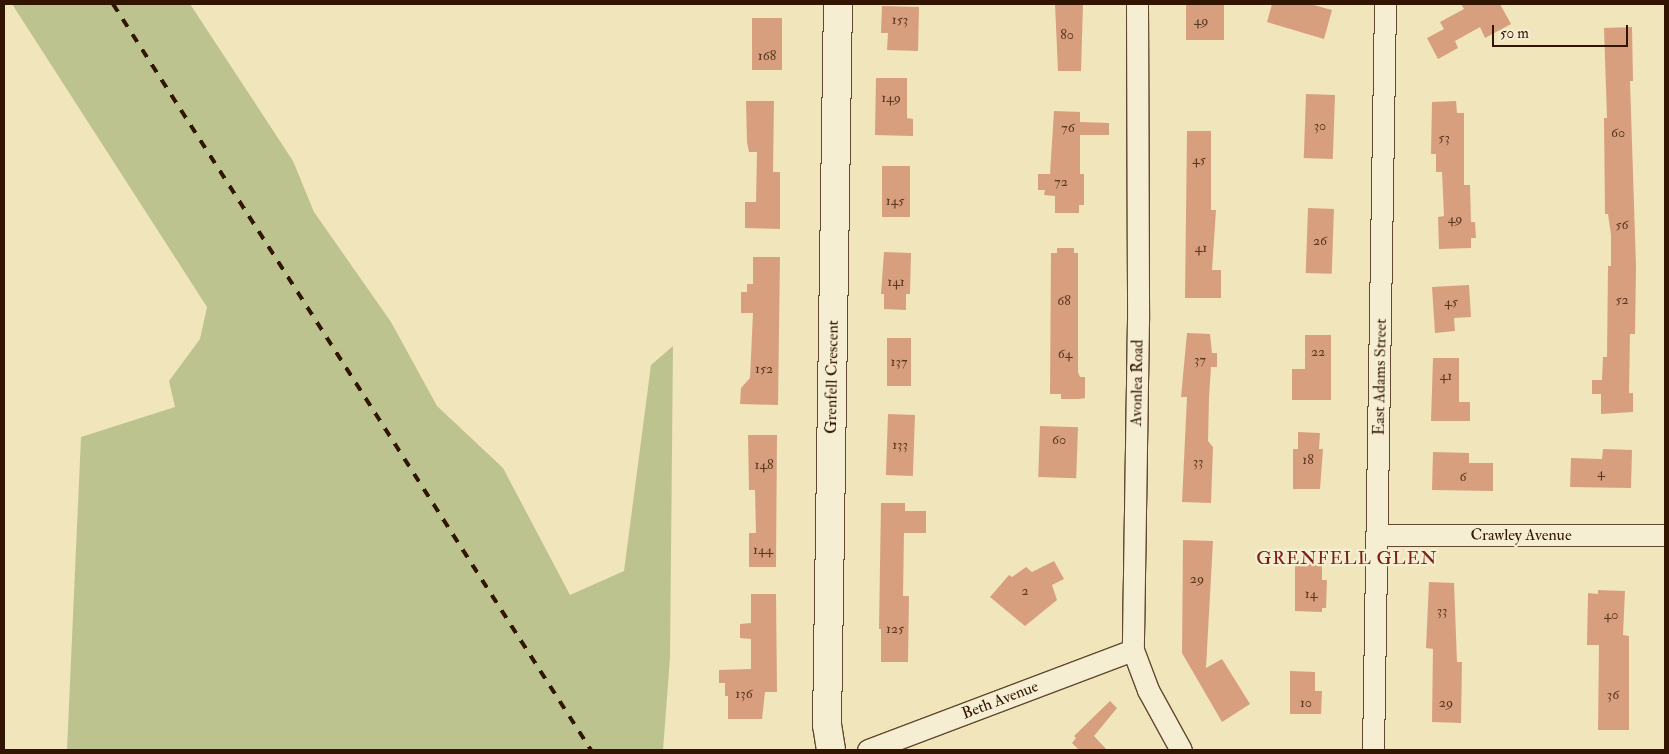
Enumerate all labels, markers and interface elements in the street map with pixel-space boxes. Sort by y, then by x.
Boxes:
house number: 153 [892,12,908,28]
house number: 49 [1194,13,1208,29]
scale bar [1494,15,1630,47]
text: 50 m [1500,24,1529,43]
house number: 80 [1060,27,1074,43]
house number: 168 [758,48,776,64]
house number: 149 [881,90,901,106]
house number: 30 [1314,118,1326,134]
house number: 76 [1061,120,1075,136]
house number: 60 [1611,125,1625,141]
house number: 53 [1438,130,1450,146]
house number: 45 [1192,152,1206,168]
house number: 72 [1054,174,1068,190]
house number: 145 [886,193,904,209]
house number: 49 [1448,211,1462,227]
house number: 56 [1615,217,1629,233]
house number: 26 [1313,233,1327,249]
house number: 41 [1195,240,1207,256]
house number: 141 [887,274,905,290]
house number: 52 [1615,292,1629,308]
house number: 68 [1057,293,1071,309]
house number: 45 [1444,294,1458,310]
street label: East Adams Street [1369,319,1391,435]
street label: Grenfell Crescent [821,320,843,434]
street label: Avonlea Road [1127,340,1147,426]
house number: 22 [1311,344,1325,360]
house number: 64 [1058,346,1072,362]
house number: 37 [1194,352,1206,368]
house number: 137 [891,354,907,370]
house number: 152 [755,361,773,377]
house number: 41 [1440,368,1452,384]
house number: 60 [1052,432,1066,448]
house number: 133 [892,437,908,453]
house number: 18 [1302,452,1314,468]
house number: 33 [1193,454,1203,470]
house number: 148 [754,457,774,473]
house number: 4 [1597,465,1605,481]
house number: 6 [1459,469,1467,485]
street label: Crawley Avenue [1470,525,1572,545]
house number: 144 [753,542,773,558]
district label: GRENFELL GLEN [1255,548,1439,570]
house number: 29 [1190,571,1204,587]
house number: 2 [1021,583,1029,599]
house number: 14 [1305,586,1317,602]
house number: 33 [1437,603,1447,619]
house number: 40 [1604,607,1618,623]
house number: 125 [886,621,904,637]
street label: Beth Avenue [959,677,1041,723]
house number: 136 [735,686,753,702]
house number: 36 [1607,687,1619,703]
house number: 10 [1300,695,1312,711]
house number: 29 [1439,695,1453,711]

